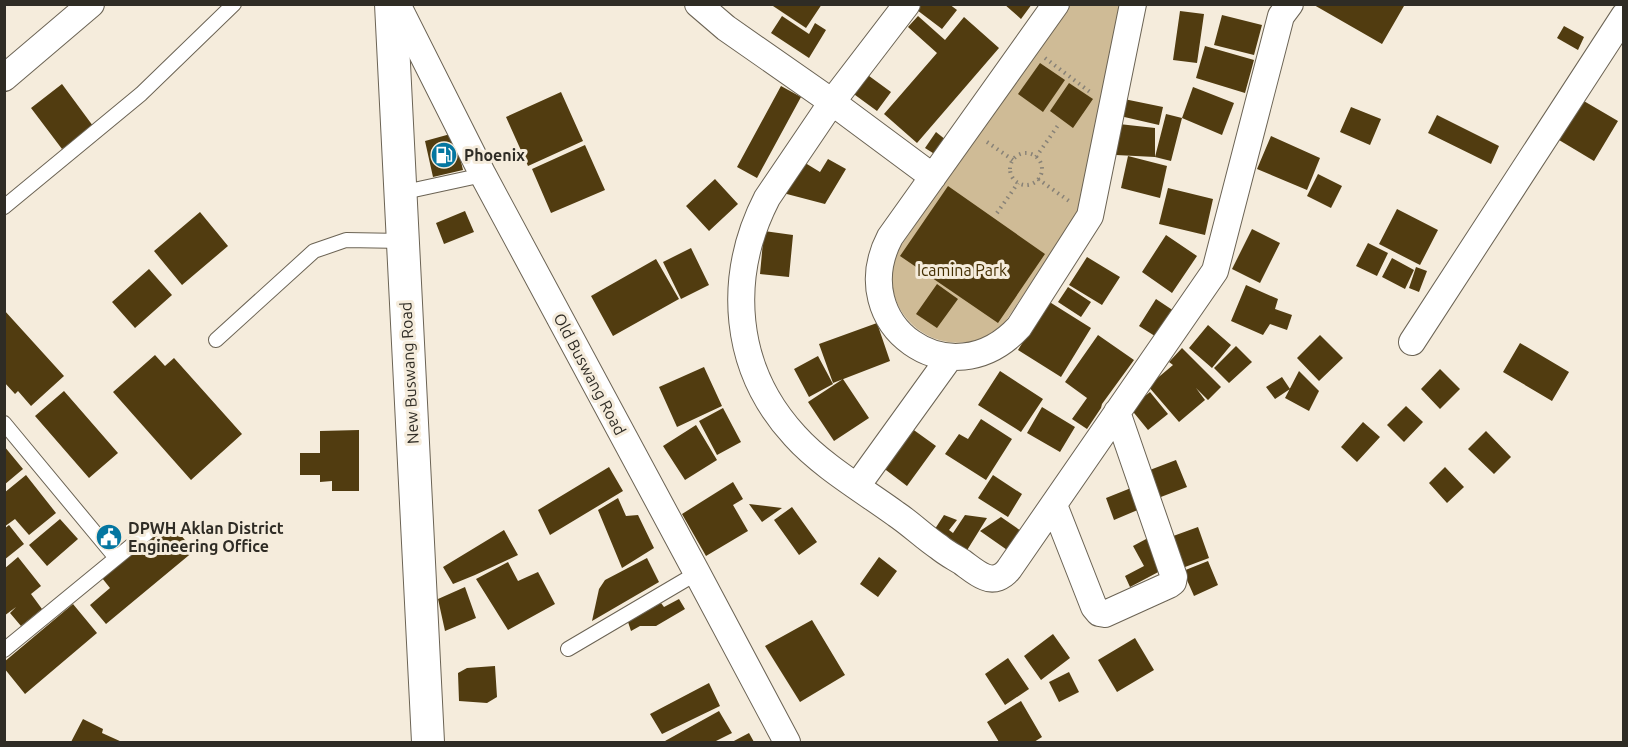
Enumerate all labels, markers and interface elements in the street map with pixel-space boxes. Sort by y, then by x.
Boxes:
fuel station icon: Phoenix [429,140,459,170]
place label: Phoenix [464,146,525,164]
park label: Icamina Park [917,261,1007,279]
street label: New Buswang Road [396,302,422,444]
street label: Old Buswang Road [550,310,630,438]
place label: DPWH Aklan District Engineering Office [128,519,284,555]
public building icon: DPWH Aklan District Engineering Office [94,522,124,552]

